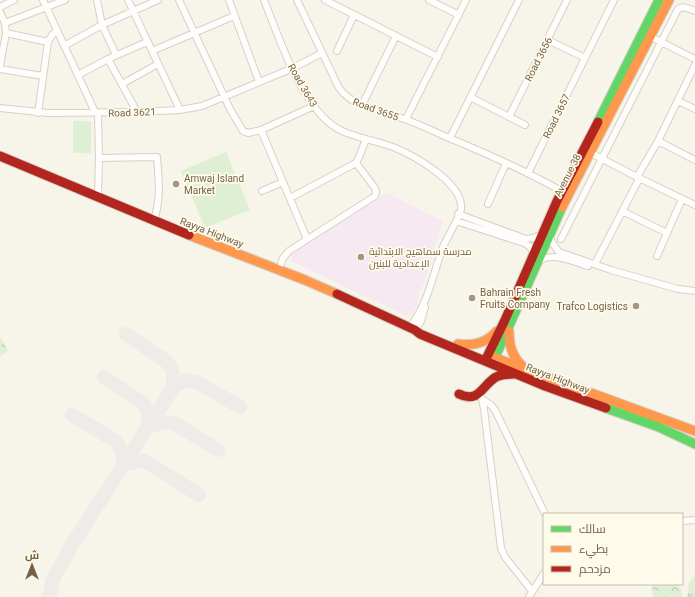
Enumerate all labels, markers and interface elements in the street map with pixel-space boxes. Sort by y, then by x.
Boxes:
street label: Road 3656 [523,35,554,83]
street label: Road 3643 [286,62,319,109]
street label: Road 3657 [541,92,572,140]
street label: Road 3655 [351,96,401,123]
street label: Road 3621 [108,106,156,119]
street label: Avenue 38 [552,152,583,198]
place label: Amwaj Island Market [184,173,244,196]
marker: Amwaj Island Market [171,179,181,189]
street label: Rayya Highway [179,215,245,250]
place label: مدرسة سماهيج الابتدائية الإعدادية للبنين [369,246,472,270]
marker: مدرسة سماهيج الابتدائية الإعدادية للبنين [356,252,366,262]
place label: Bahrain Fresh Fruits Company [480,287,550,310]
marker: Bahrain Fresh Fruits Company [467,293,477,303]
place label: Trafco Logistics [557,301,628,312]
marker: Trafco Logistics [631,301,641,311]
street label: Rayya Highway [525,361,591,396]
legend [543,513,683,585]
text: سالك [579,522,606,536]
text: بطيء [579,542,608,559]
north arrow [12,545,52,585]
text: ش [25,549,39,562]
text: مزدحم [579,562,611,577]

